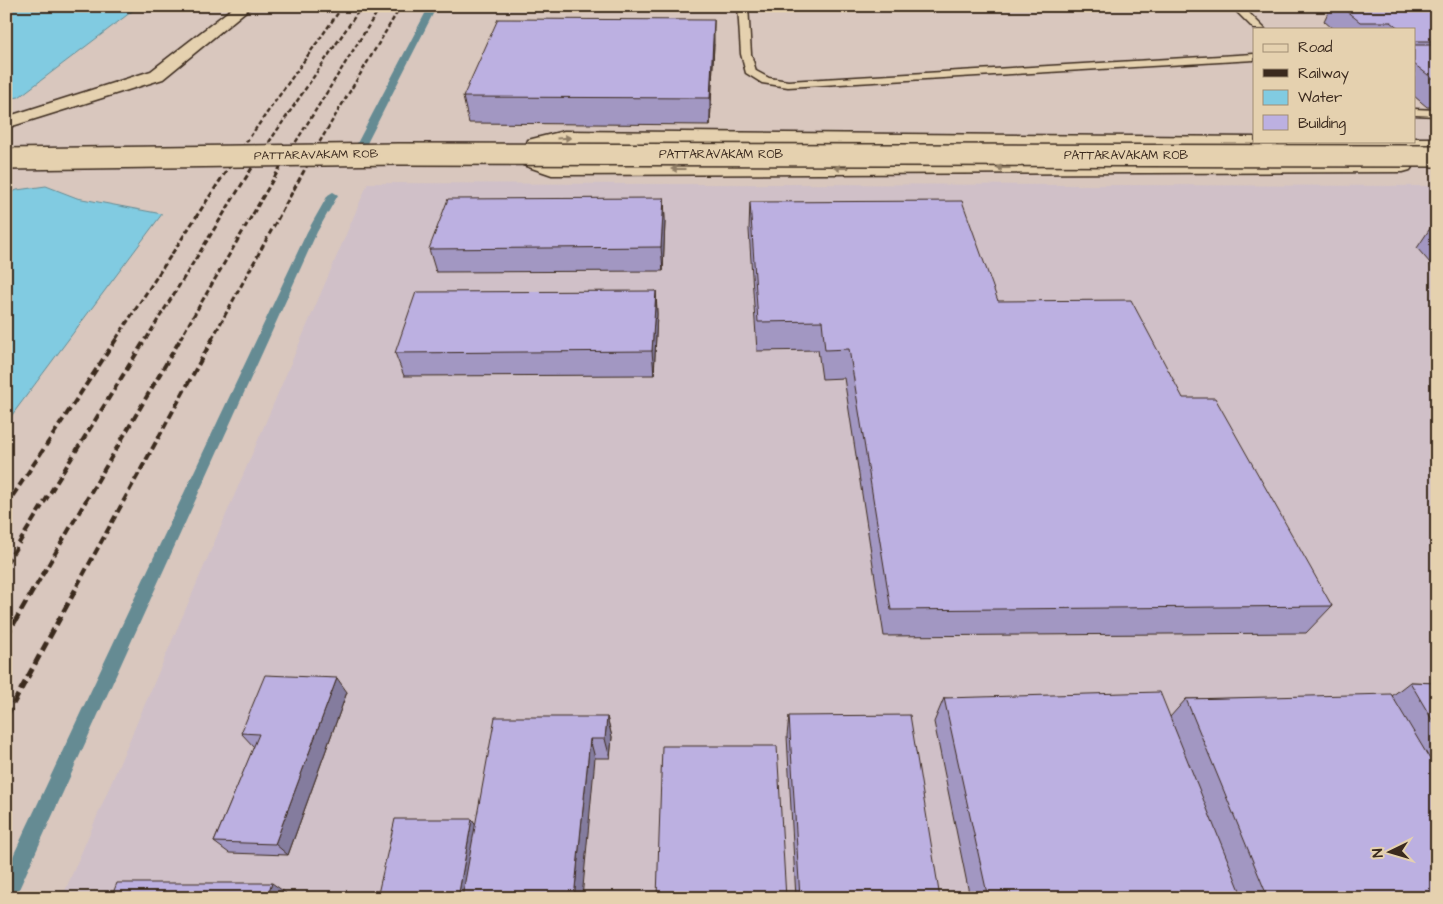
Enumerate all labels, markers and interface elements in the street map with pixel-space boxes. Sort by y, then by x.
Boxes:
legend [1253,28,1416,142]
text: Road [1298,37,1333,58]
text: Railway [1298,63,1349,85]
text: Water [1298,87,1342,108]
text: Building [1298,113,1346,135]
one-way arrow [556,133,572,141]
street label: PATTARAVAKAM ROB [254,145,379,165]
street label: PATTARAVAKAM ROB [659,146,784,163]
street label: PATTARAVAKAM ROB [1064,147,1189,164]
one-way arrow [832,164,848,172]
one-way arrow [995,164,1011,172]
one-way arrow [670,165,686,173]
north arrow [1366,826,1416,876]
text: N [1368,848,1388,858]

